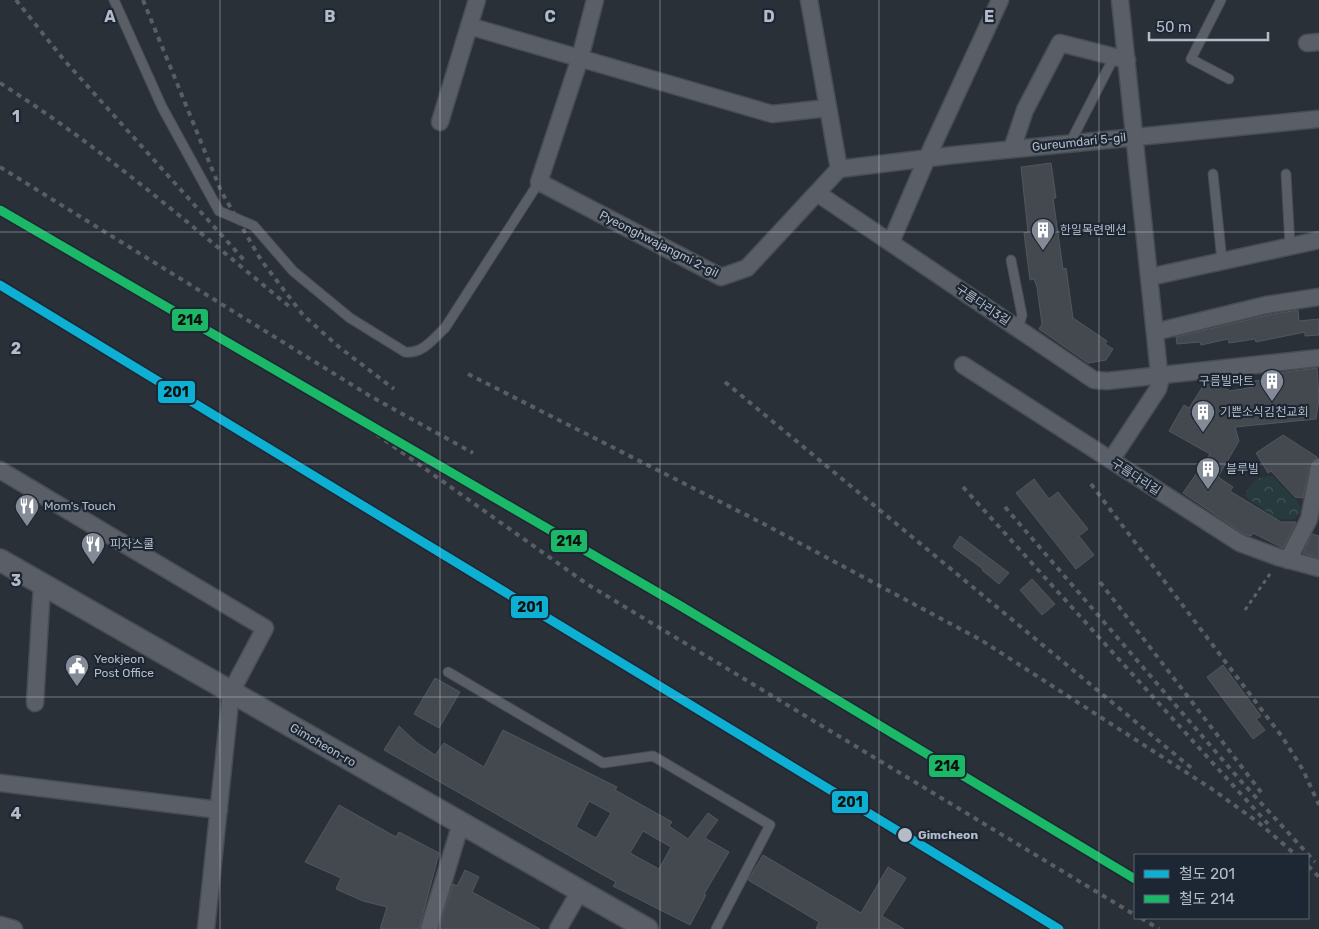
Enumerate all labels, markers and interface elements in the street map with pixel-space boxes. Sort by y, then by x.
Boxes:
text: A [104,7,116,26]
text: B [324,7,336,26]
text: C [544,7,556,26]
text: D [763,7,775,26]
text: E [984,7,994,26]
scale bar [1149,10,1268,42]
text: 50 m [1156,18,1191,36]
text: 1 [12,107,20,126]
street label: Gureumdari 5-gil [1031,130,1127,154]
street label: Pyeonghwajangmi 2-gil [597,208,721,280]
building icon: 한일목련멘션 [1030,217,1056,251]
place label: 한일목련멘션 [1060,223,1126,237]
street label: 구름다리3길 [953,282,1013,328]
line badge: 214 [171,308,209,332]
text: 214 [177,312,203,329]
text: 2 [11,339,21,358]
building icon: 구름빌라트 [1259,368,1285,402]
place label: 구름빌라트 [1199,374,1254,388]
line badge: 201 [157,380,196,404]
text: 201 [163,384,189,401]
building icon: 기쁜소식김천교회 [1190,399,1216,433]
place label: 기쁜소식김천교회 [1220,405,1308,419]
street label: 구름다리길 [1109,456,1163,498]
building icon: 블루빌 [1195,456,1221,490]
place label: 블루빌 [1226,462,1259,476]
restaurant icon: Mom's Touch [14,493,40,527]
place label: Mom's Touch [44,499,116,513]
line badge: 214 [550,529,588,553]
restaurant icon: 피자스쿨 [80,531,106,565]
text: 214 [556,533,582,550]
place label: 피자스쿨 [110,537,154,551]
text: 3 [11,571,21,590]
line badge: 201 [510,595,549,619]
text: 201 [517,599,543,616]
place label: Yeokjeon Post Office [94,652,154,680]
public building icon: Yeokjeon Post Office [64,653,90,687]
street label: Gimcheon-ro [288,721,359,770]
line badge: 214 [928,754,966,778]
text: 214 [934,758,960,775]
line badge: 201 [831,790,869,814]
text: 201 [837,794,863,811]
text: 4 [11,804,22,823]
marker: Gimcheon [896,826,914,844]
place label: Gimcheon [918,828,978,842]
legend [1134,854,1309,919]
text: 철도 201 [1179,865,1235,883]
text: 철도 214 [1179,890,1235,908]

